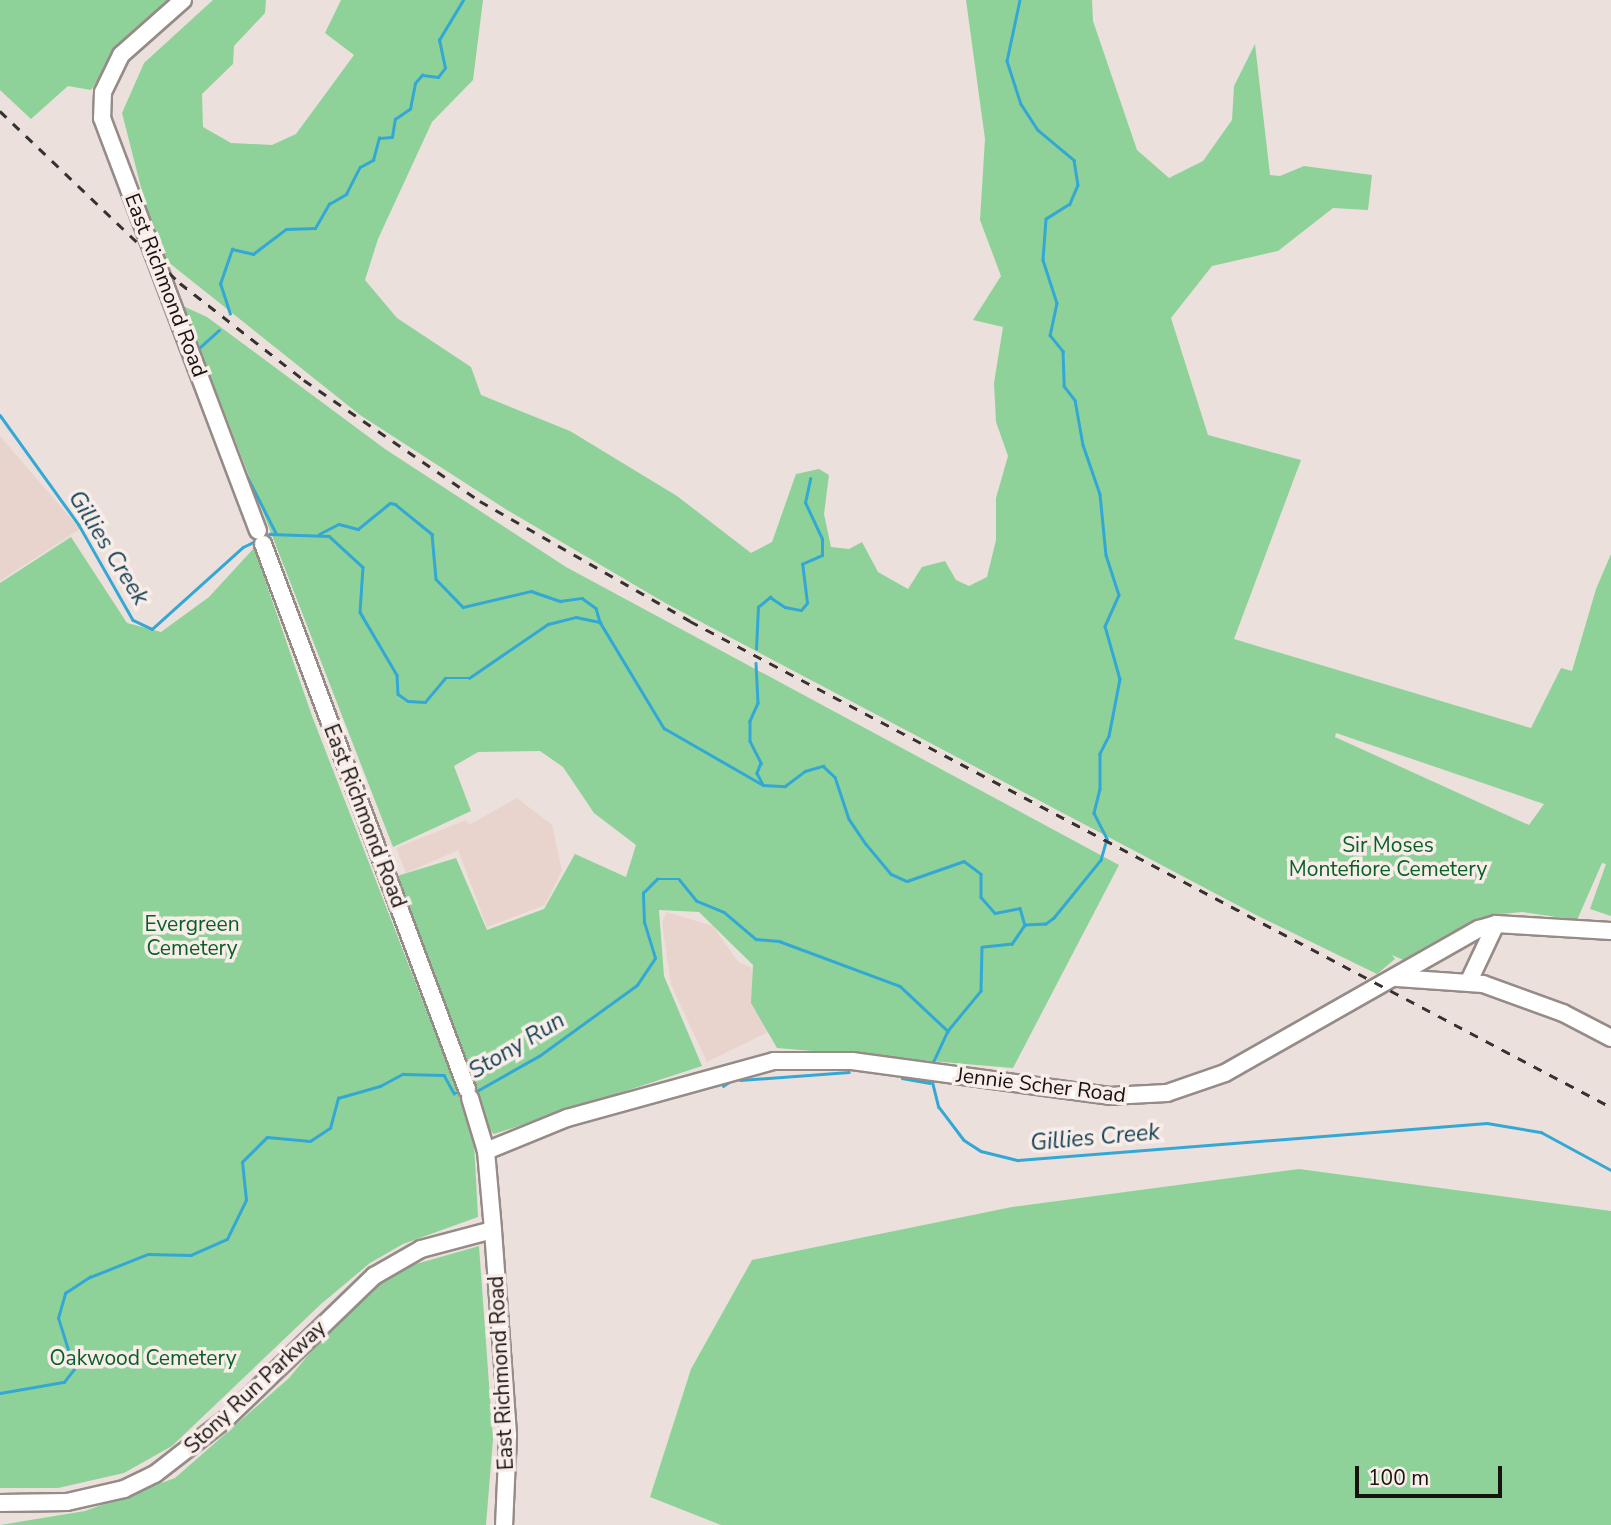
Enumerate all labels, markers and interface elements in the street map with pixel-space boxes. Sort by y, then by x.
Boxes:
street label: East Richmond Road [119,190,213,380]
water label: Gillies Creek [62,486,154,610]
street label: East Richmond Road [318,721,412,911]
park label: Sir Moses Montefiore Cemetery [1289,832,1487,882]
park label: Evergreen Cemetery [144,911,240,961]
water label: Stony Run [464,1007,570,1085]
street label: Jennie Scher Road [955,1062,1127,1108]
water label: Gillies Creek [1029,1119,1161,1157]
street label: East Richmond Road [483,1275,519,1471]
street label: Stony Run Parkway [179,1315,331,1459]
park label: Oakwood Cemetery [50,1345,236,1371]
scale bar [1359,1452,1506,1496]
text: 100 m [1368,1464,1429,1492]

